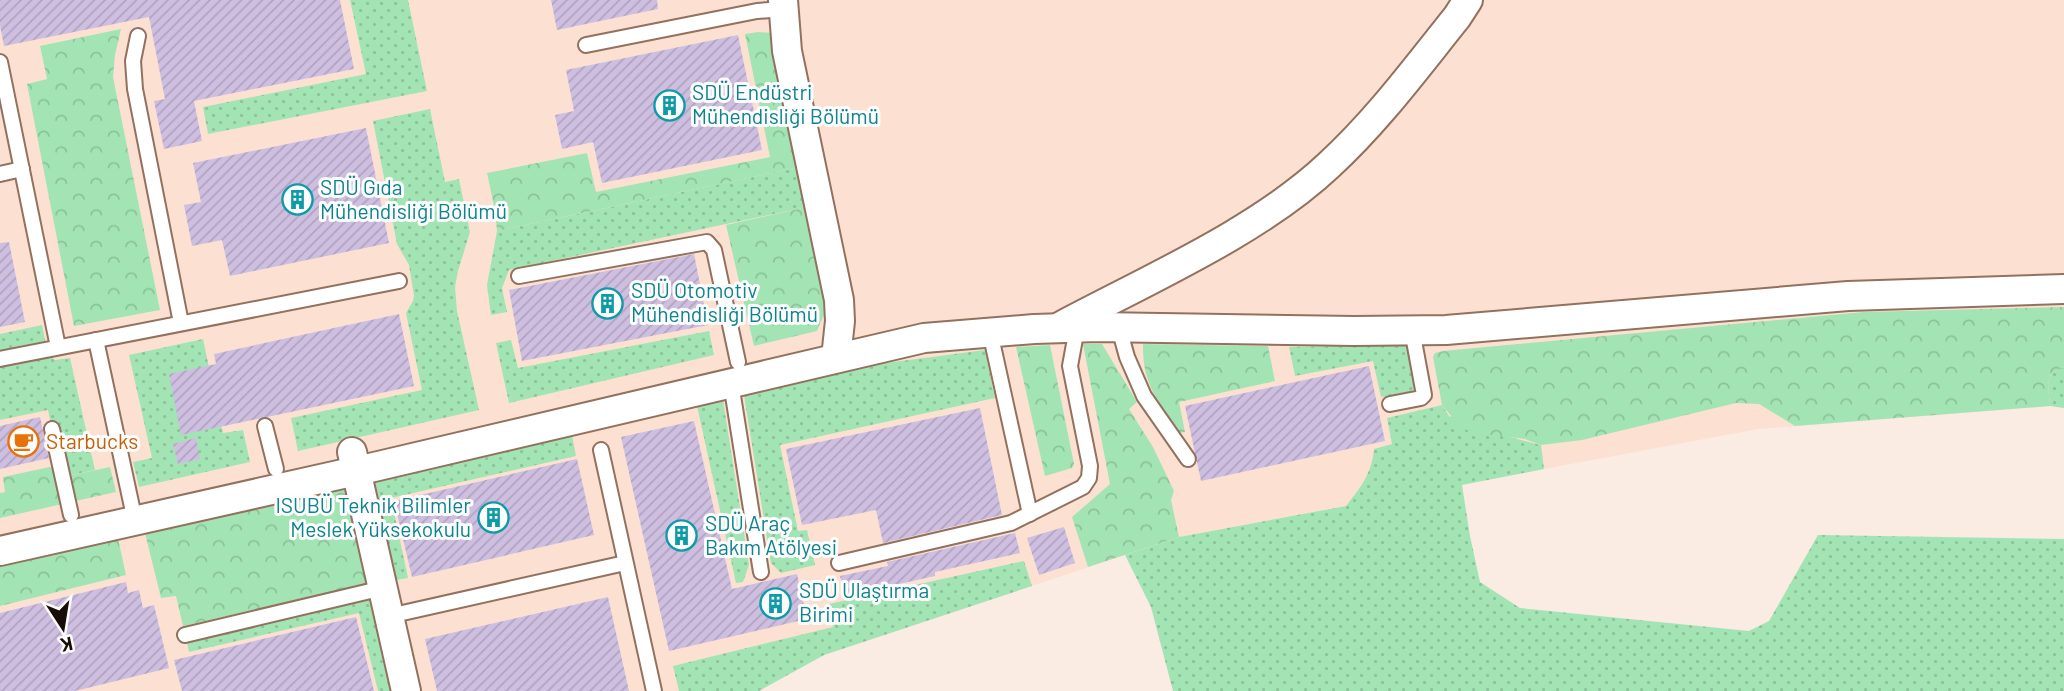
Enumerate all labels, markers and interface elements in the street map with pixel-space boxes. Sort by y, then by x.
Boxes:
place label: SDÜ Endüstri Mühendisliği Bölümü [692,79,879,128]
building icon: SDÜ Endüstri Mühendisliği Bölümü [652,88,686,122]
place label: SDÜ Gıda Mühendisliği Bölümü [320,174,507,223]
building icon: SDÜ Gıda Mühendisliği Bölümü [280,183,314,217]
place label: SDÜ Otomotiv Mühendisliği Bölümü [631,277,818,326]
building icon: SDÜ Otomotiv Mühendisliği Bölümü [591,286,625,320]
cafe icon: Starbucks [6,425,40,459]
place label: Starbucks [46,428,138,453]
place label: ISUBÜ Teknik Bilimler Meslek Yüksekokulu [275,492,471,541]
building icon: ISUBÜ Teknik Bilimler Meslek Yüksekokulu [477,501,511,535]
place label: SDÜ Araç Bakım Atölyesi [705,510,837,559]
building icon: SDÜ Araç Bakım Atölyesi [665,519,699,553]
place label: SDÜ Ulaştırma Birimi [799,577,929,626]
building icon: SDÜ Ulaştırma Birimi [759,586,793,620]
north arrow [28,593,98,663]
text: K [58,633,75,658]

